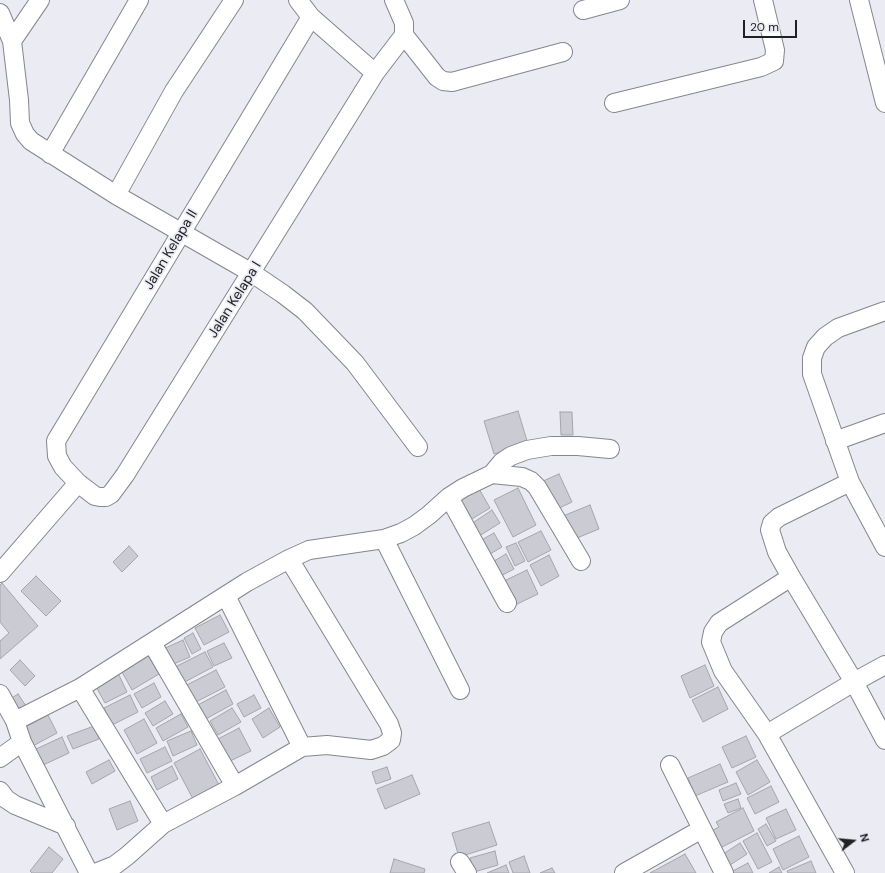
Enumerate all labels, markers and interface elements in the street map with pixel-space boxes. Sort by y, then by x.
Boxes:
scale bar [745,12,799,38]
text: 20 m [750,19,779,35]
street label: Jalan Kelapa II [141,207,201,293]
street label: Jalan Kelapa I [205,259,265,341]
north arrow [833,821,873,861]
text: N [857,832,872,843]

